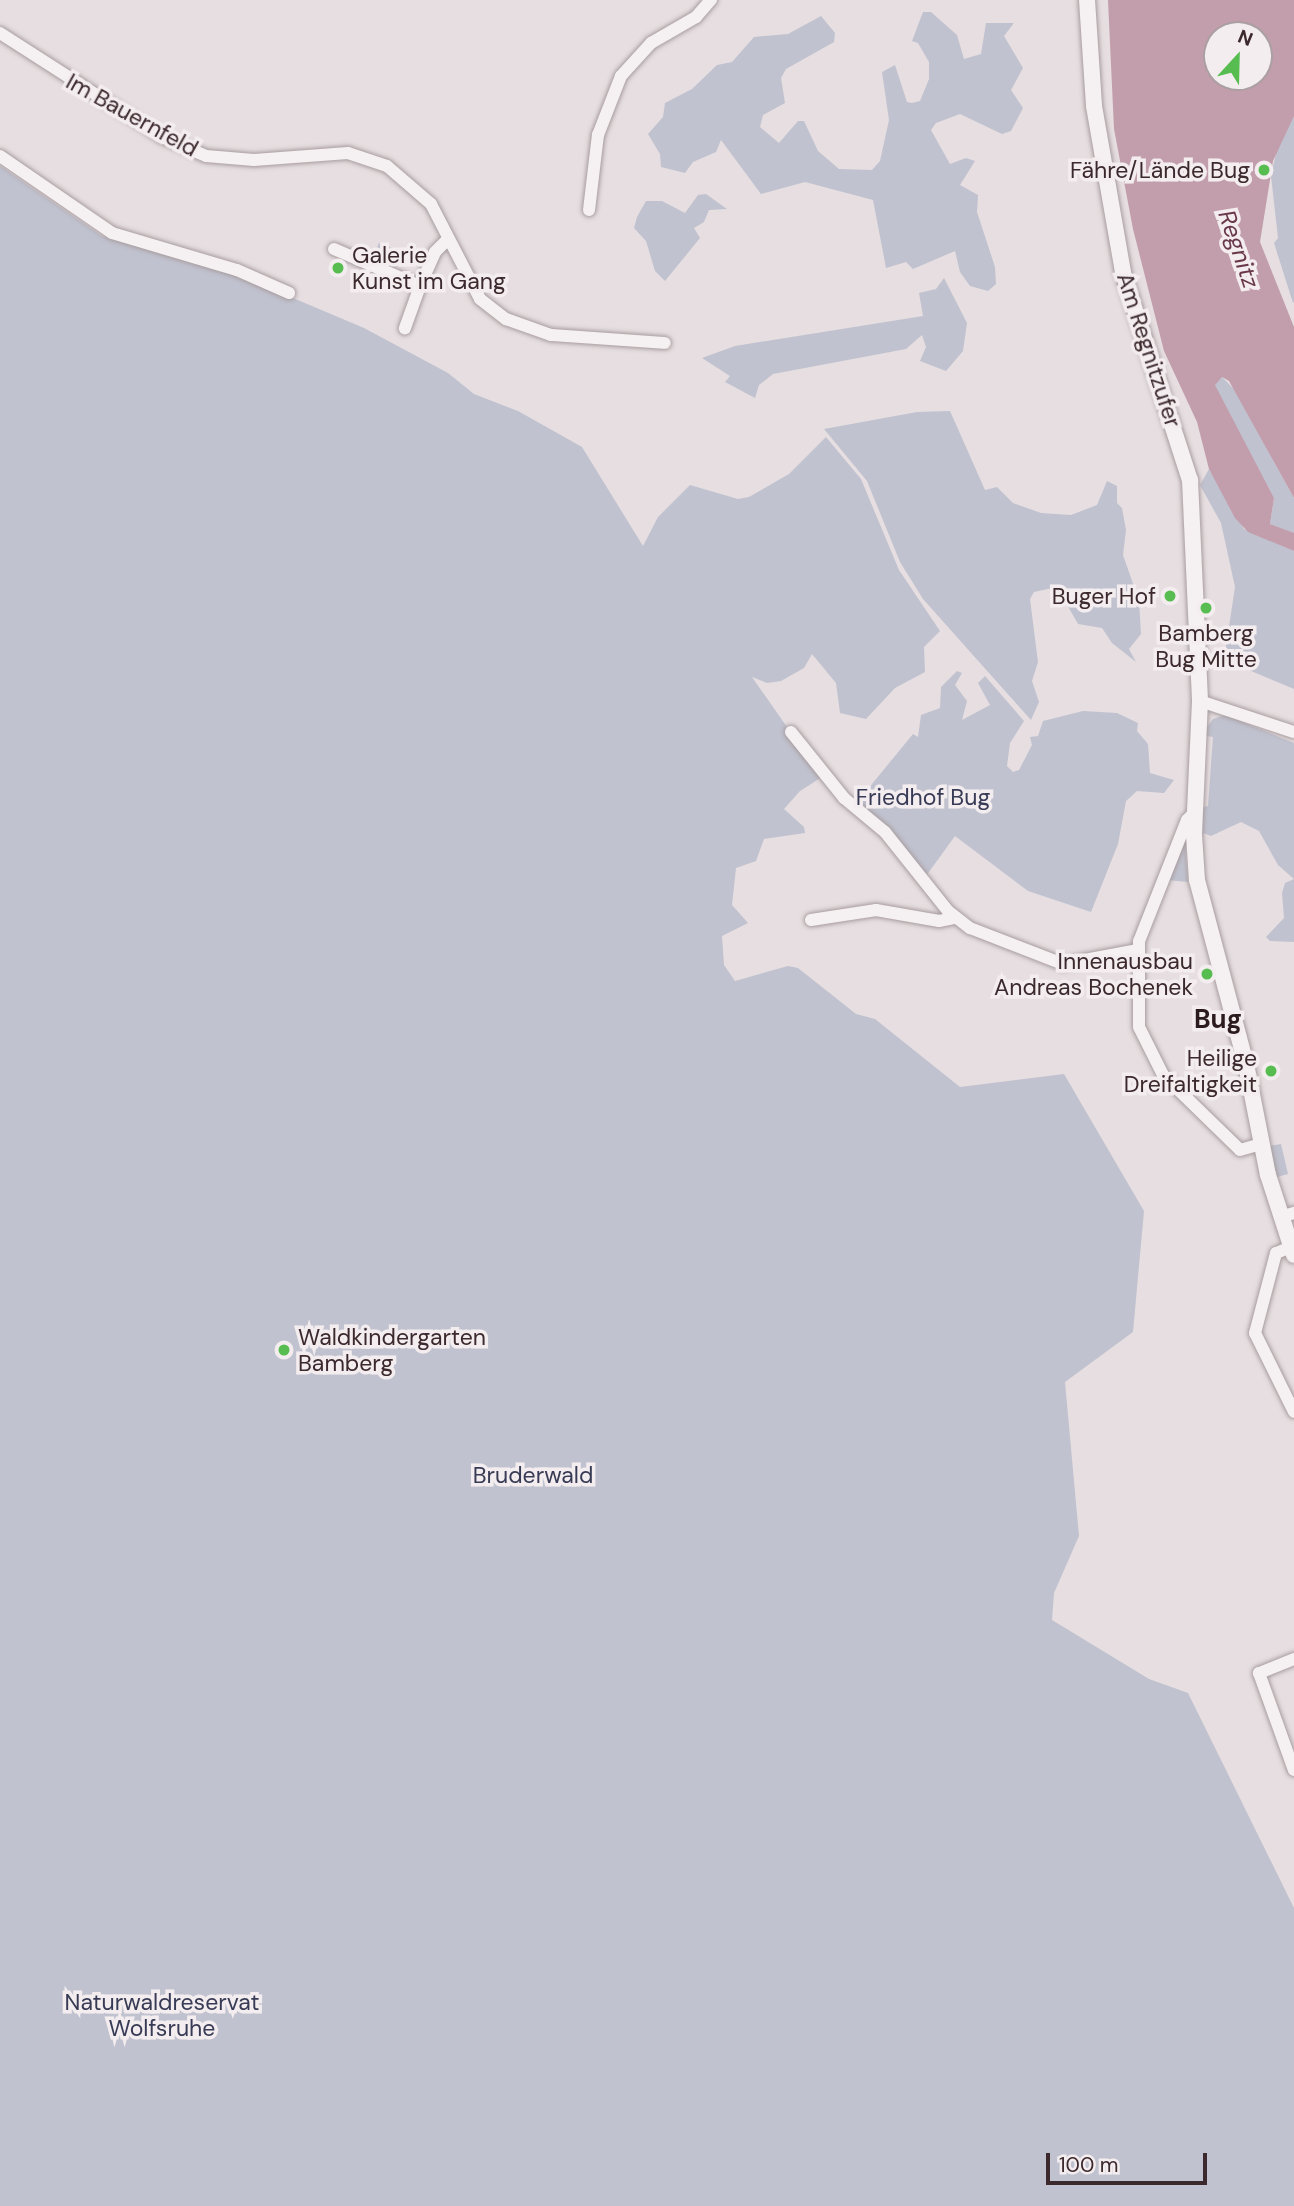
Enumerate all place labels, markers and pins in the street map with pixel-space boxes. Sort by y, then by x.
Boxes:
place label: Fähre/Lände Bug [1070,156,1250,184]
marker: Fähre/Lände Bug [1256,162,1272,178]
place label: Galerie Kunst im Gang [352,241,506,295]
marker: Galerie Kunst im Gang [330,260,346,276]
place label: Buger Hof [1052,582,1156,610]
marker: Buger Hof [1162,588,1178,604]
marker: Bamberg Bug Mitte [1198,600,1214,616]
place label: Bamberg Bug Mitte [1155,619,1257,673]
place label: Innenausbau Andreas Bochenek [994,947,1193,1001]
marker: Innenausbau Andreas Bochenek [1199,966,1215,982]
place label: Heilige Dreifaltigkeit [1124,1044,1257,1098]
marker: Heilige Dreifaltigkeit [1263,1063,1279,1079]
place label: Waldkindergarten Bamberg [298,1323,486,1377]
marker: Waldkindergarten Bamberg [276,1342,292,1358]

